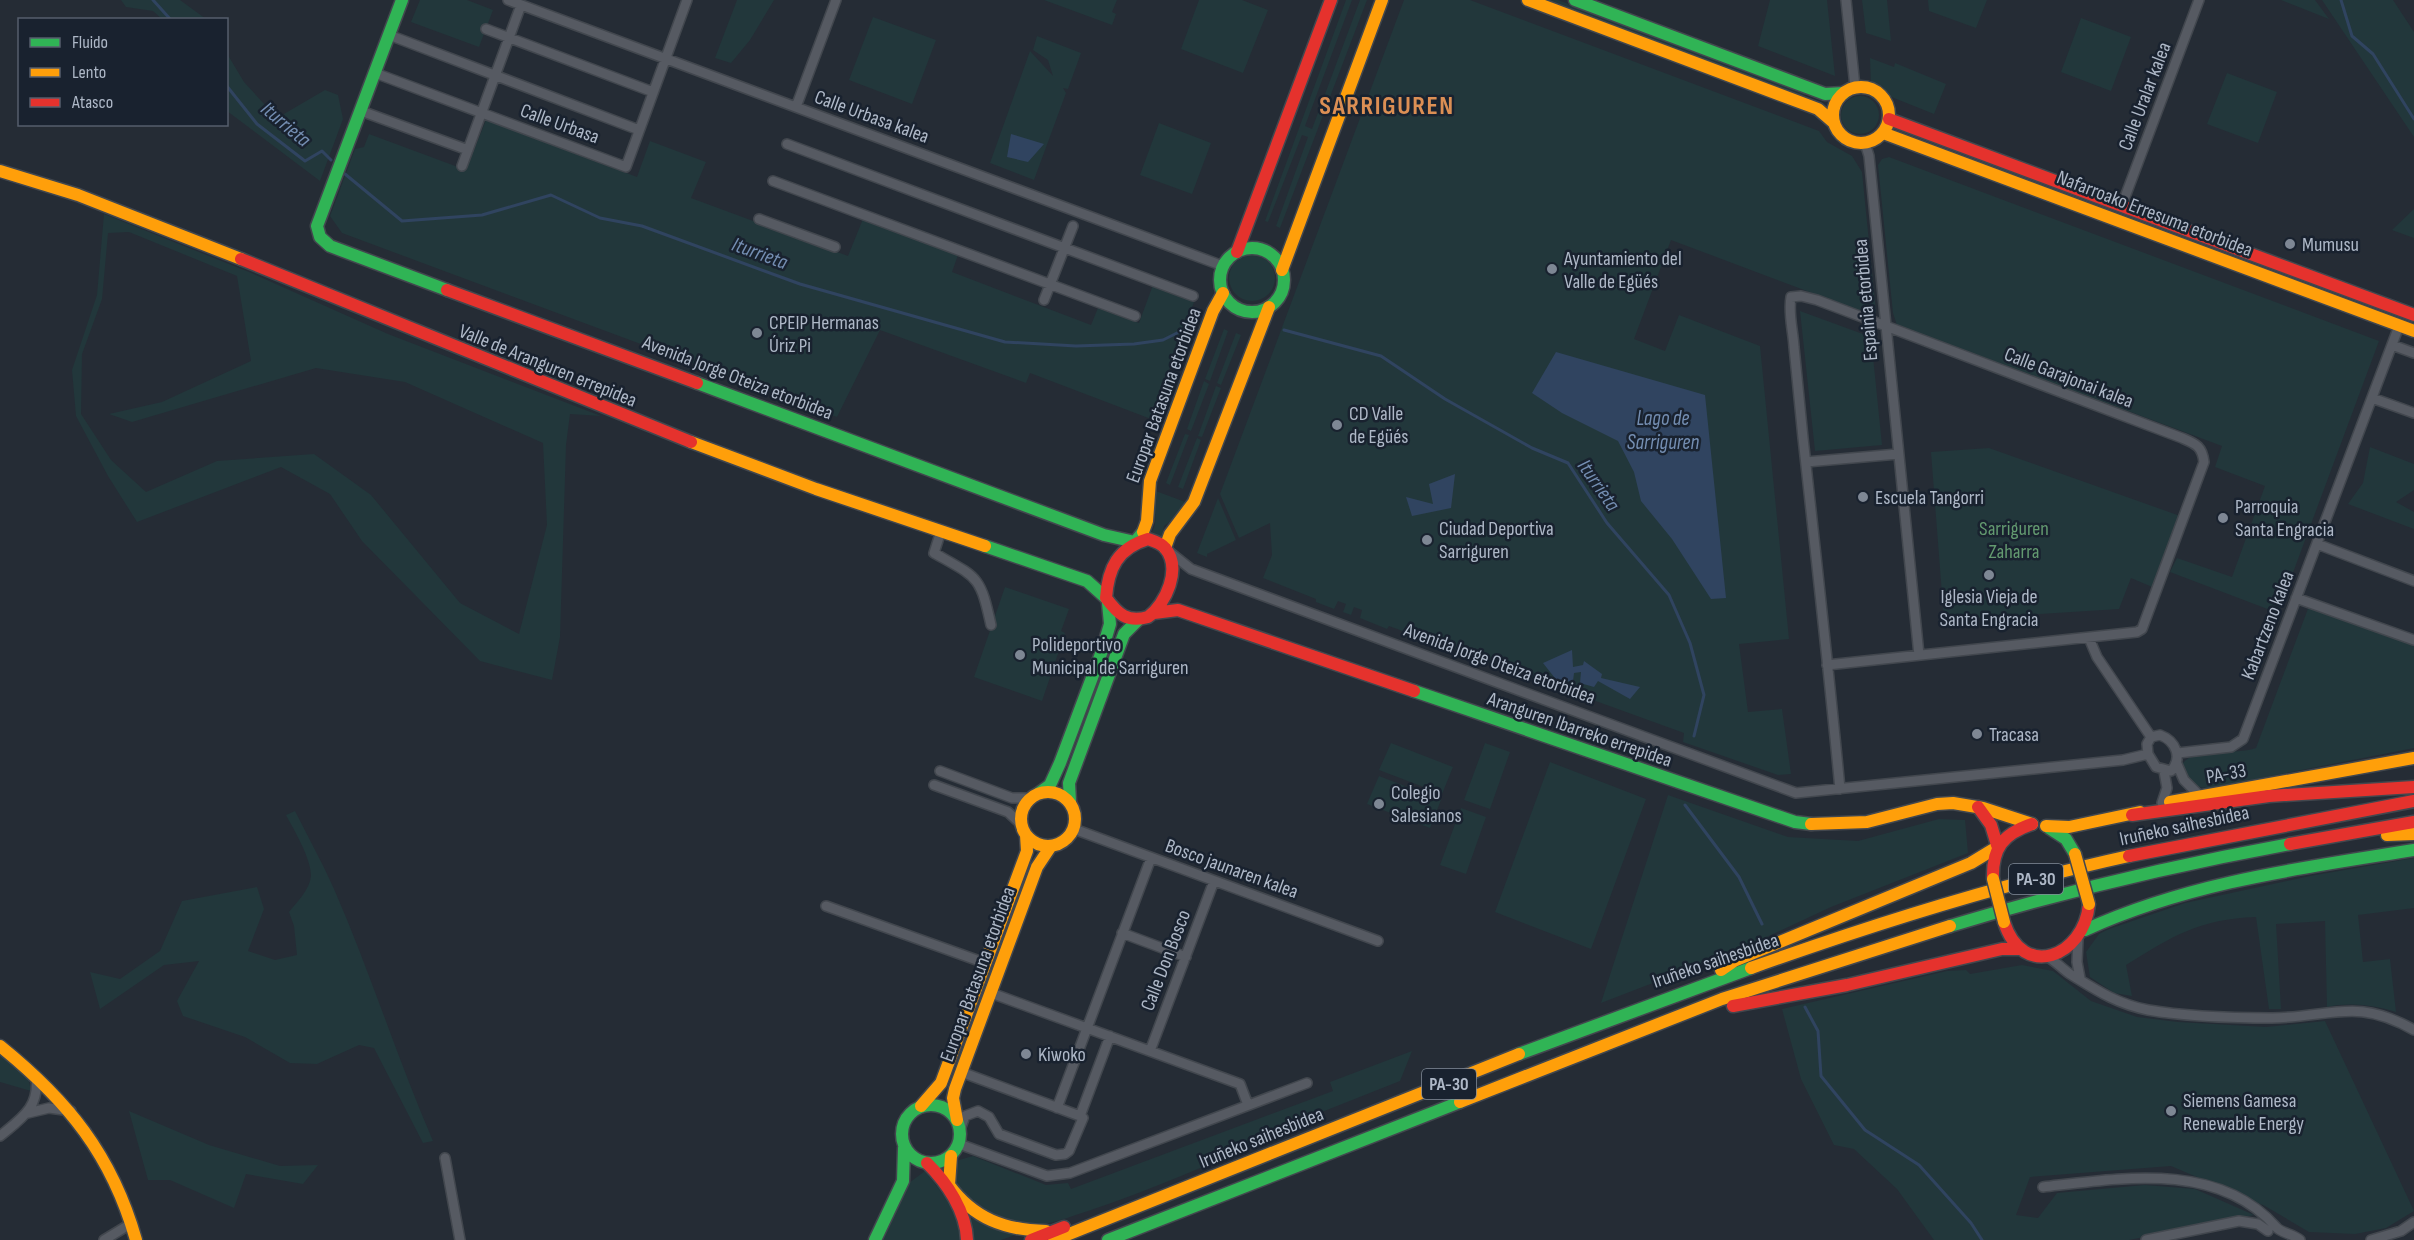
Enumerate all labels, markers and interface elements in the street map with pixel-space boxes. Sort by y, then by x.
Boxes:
legend [18,18,228,126]
text: Fluido [72,32,108,53]
street label: Calle Uralar kalea [2113,39,2177,154]
text: Lento [72,62,106,83]
street label: Calle Urbasa kalea [811,85,932,149]
district label: SARRIGUREN [1319,91,1455,122]
text: Atasco [71,92,113,113]
water label: Iturrieta [256,96,316,153]
street label: Calle Urbasa [517,99,602,149]
street label: Nafarroako Erresuma etorbidea [2053,165,2256,262]
water label: Iturrieta [729,232,792,275]
place label: Mumusu [2302,233,2359,257]
marker: Mumusu [2283,237,2297,251]
street label: Espainia etorbidea [1849,238,1883,362]
place label: Ayuntamiento del Valle de Egüés [1563,247,1682,294]
marker: Ayuntamiento del Valle de Egüés [1545,262,1559,276]
street label: Europar Batasuna etorbidea [1121,304,1207,486]
place label: CPEIP Hermanas Úriz Pi [769,311,879,358]
street label: Valle de Aranguren errepidea [455,319,640,413]
marker: CPEIP Hermanas Úriz Pi [750,326,764,340]
street label: Avenida Jorge Oteiza etorbidea [638,330,836,425]
street label: Calle Garajonai kalea [2001,342,2137,414]
place label: CD Valle de Egüés [1349,402,1408,449]
water label: Lago de Sarriguren [1627,406,1700,455]
marker: CD Valle de Egüés [1330,418,1344,432]
water label: Iturrieta [1572,455,1626,516]
place label: Escuela Tangorri [1875,486,1984,510]
marker: Escuela Tangorri [1856,490,1870,504]
place label: Parroquia Santa Engracia [2235,495,2334,542]
marker: Parroquia Santa Engracia [2216,511,2230,525]
place label: Ciudad Deportiva Sarriguren [1439,517,1554,564]
park label: Sarriguren Zaharra [1979,517,2049,564]
marker: Ciudad Deportiva Sarriguren [1420,533,1434,547]
marker: Iglesia Vieja de Santa Engracia [1982,568,1996,582]
street label: Kabartzeno kalea [2236,568,2300,683]
place label: Iglesia Vieja de Santa Engracia [1939,585,2039,632]
street label: Avenida Jorge Oteiza etorbidea [1400,618,1599,710]
place label: Polideportivo Municipal de Sarriguren [1032,633,1188,680]
marker: Polideportivo Municipal de Sarriguren [1013,648,1027,662]
street label: Aranguren Ibarreko errepidea [1483,687,1675,773]
place label: Tracasa [1989,723,2039,747]
marker: Tracasa [1970,727,1984,741]
street label: PA-33 [2204,759,2248,789]
place label: Colegio Salesianos [1391,781,1462,828]
marker: Colegio Salesianos [1372,797,1386,811]
street label: Iruñeko saihesbidea [2117,801,2251,851]
street label: Bosco jaunaren kalea [1162,834,1301,904]
road number: PA-30 [2009,864,2063,894]
street label: Europar Batasuna etorbidea [935,883,1021,1065]
street label: Calle Don Bosco [1136,906,1196,1014]
street label: Iruñeko saihesbidea [1649,928,1782,994]
place label: Kiwoko [1038,1043,1086,1067]
marker: Kiwoko [1019,1047,1033,1061]
road number: PA-30 [1422,1069,1476,1099]
place label: Siemens Gamesa Renewable Energy [2183,1089,2304,1136]
street label: Iruñeko saihesbidea [1196,1102,1327,1174]
marker: Siemens Gamesa Renewable Energy [2164,1104,2178,1118]

